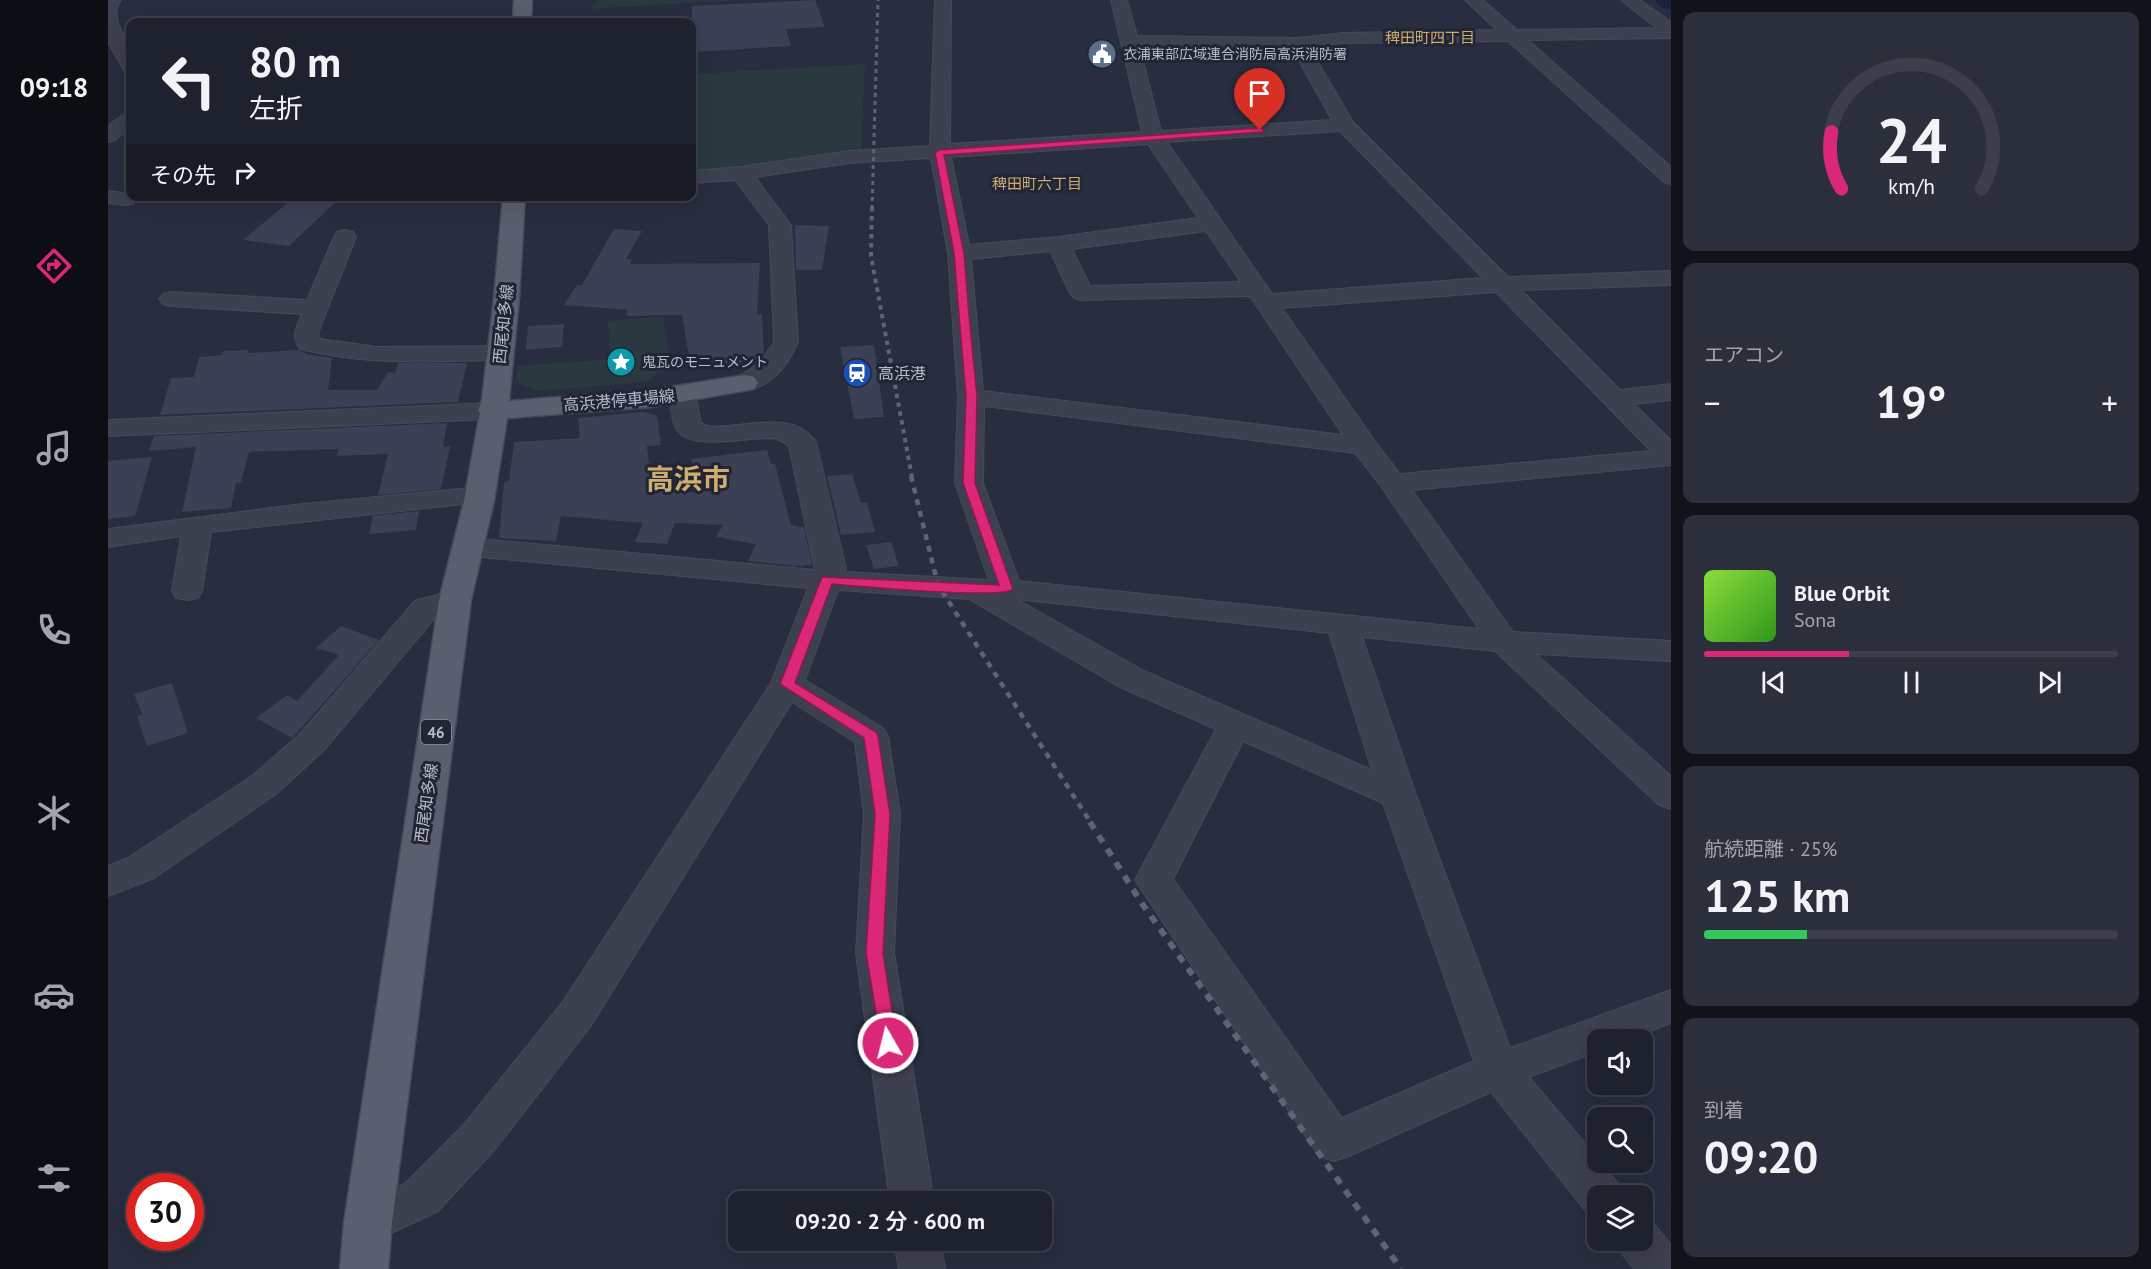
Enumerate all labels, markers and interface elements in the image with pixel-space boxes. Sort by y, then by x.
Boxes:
district label: 稗田町四丁目 [1385,28,1475,47]
text: 80 m [249,34,341,89]
public building icon: 衣浦東部広域連合消防局高浜消防署 [1086,38,1118,70]
icon: left [150,42,228,120]
place label: 衣浦東部広域連合消防局高浜消防署 [1123,45,1347,63]
pin [1234,68,1285,130]
text: 09:18 [20,70,88,104]
icon: arrive [1243,77,1276,110]
text: 左折 [249,91,303,125]
text: 24 [1876,99,1946,180]
icon: right [228,156,261,189]
text: その先 [150,161,216,189]
text: km/h [1887,172,1934,200]
district label: 稗田町六丁目 [992,174,1082,193]
icon: directions [33,245,75,287]
street label: 西尾知多線 [489,283,517,365]
text: エアコン [1704,342,1784,368]
place icon: 鬼瓦のモニュメント [605,346,637,378]
place label: 鬼瓦のモニュメント [642,353,768,371]
station icon: 高浜港 [841,357,873,389]
place label: 高浜港 [878,363,926,383]
text: 19° [1876,372,1946,430]
text: − [1704,381,1721,424]
text: + [2101,381,2118,424]
street label: 高浜港停車場線 [562,385,676,415]
icon: music [33,427,75,469]
district label: 高浜市 [646,460,730,497]
text: Blue Orbit [1794,579,1890,607]
text: Sona [1794,607,1836,633]
icon: phone [33,609,75,651]
icon: previous [1757,666,1790,699]
icon: pause [1895,666,1928,699]
icon: next [2033,666,2066,699]
road number: 46 [421,720,451,744]
street label: 西尾知多線 [411,762,441,844]
icon: climate [33,792,75,834]
text: 航続距離 · 25% [1704,836,1837,862]
text: 125 km [1704,866,1850,924]
icon: car [33,974,75,1016]
position arrow [856,1011,920,1075]
map controls [1587,1029,1653,1251]
button: sound [1587,1029,1653,1095]
text: 到着 [1704,1097,1744,1123]
button: search [1587,1107,1653,1173]
text: 09:20 [1704,1127,1818,1185]
icon: filters [33,1157,75,1199]
speed limit sign: 30 [126,1173,204,1251]
button: layers [1587,1185,1653,1251]
text: 09:20 · 2 分 · 600 m [795,1207,985,1235]

